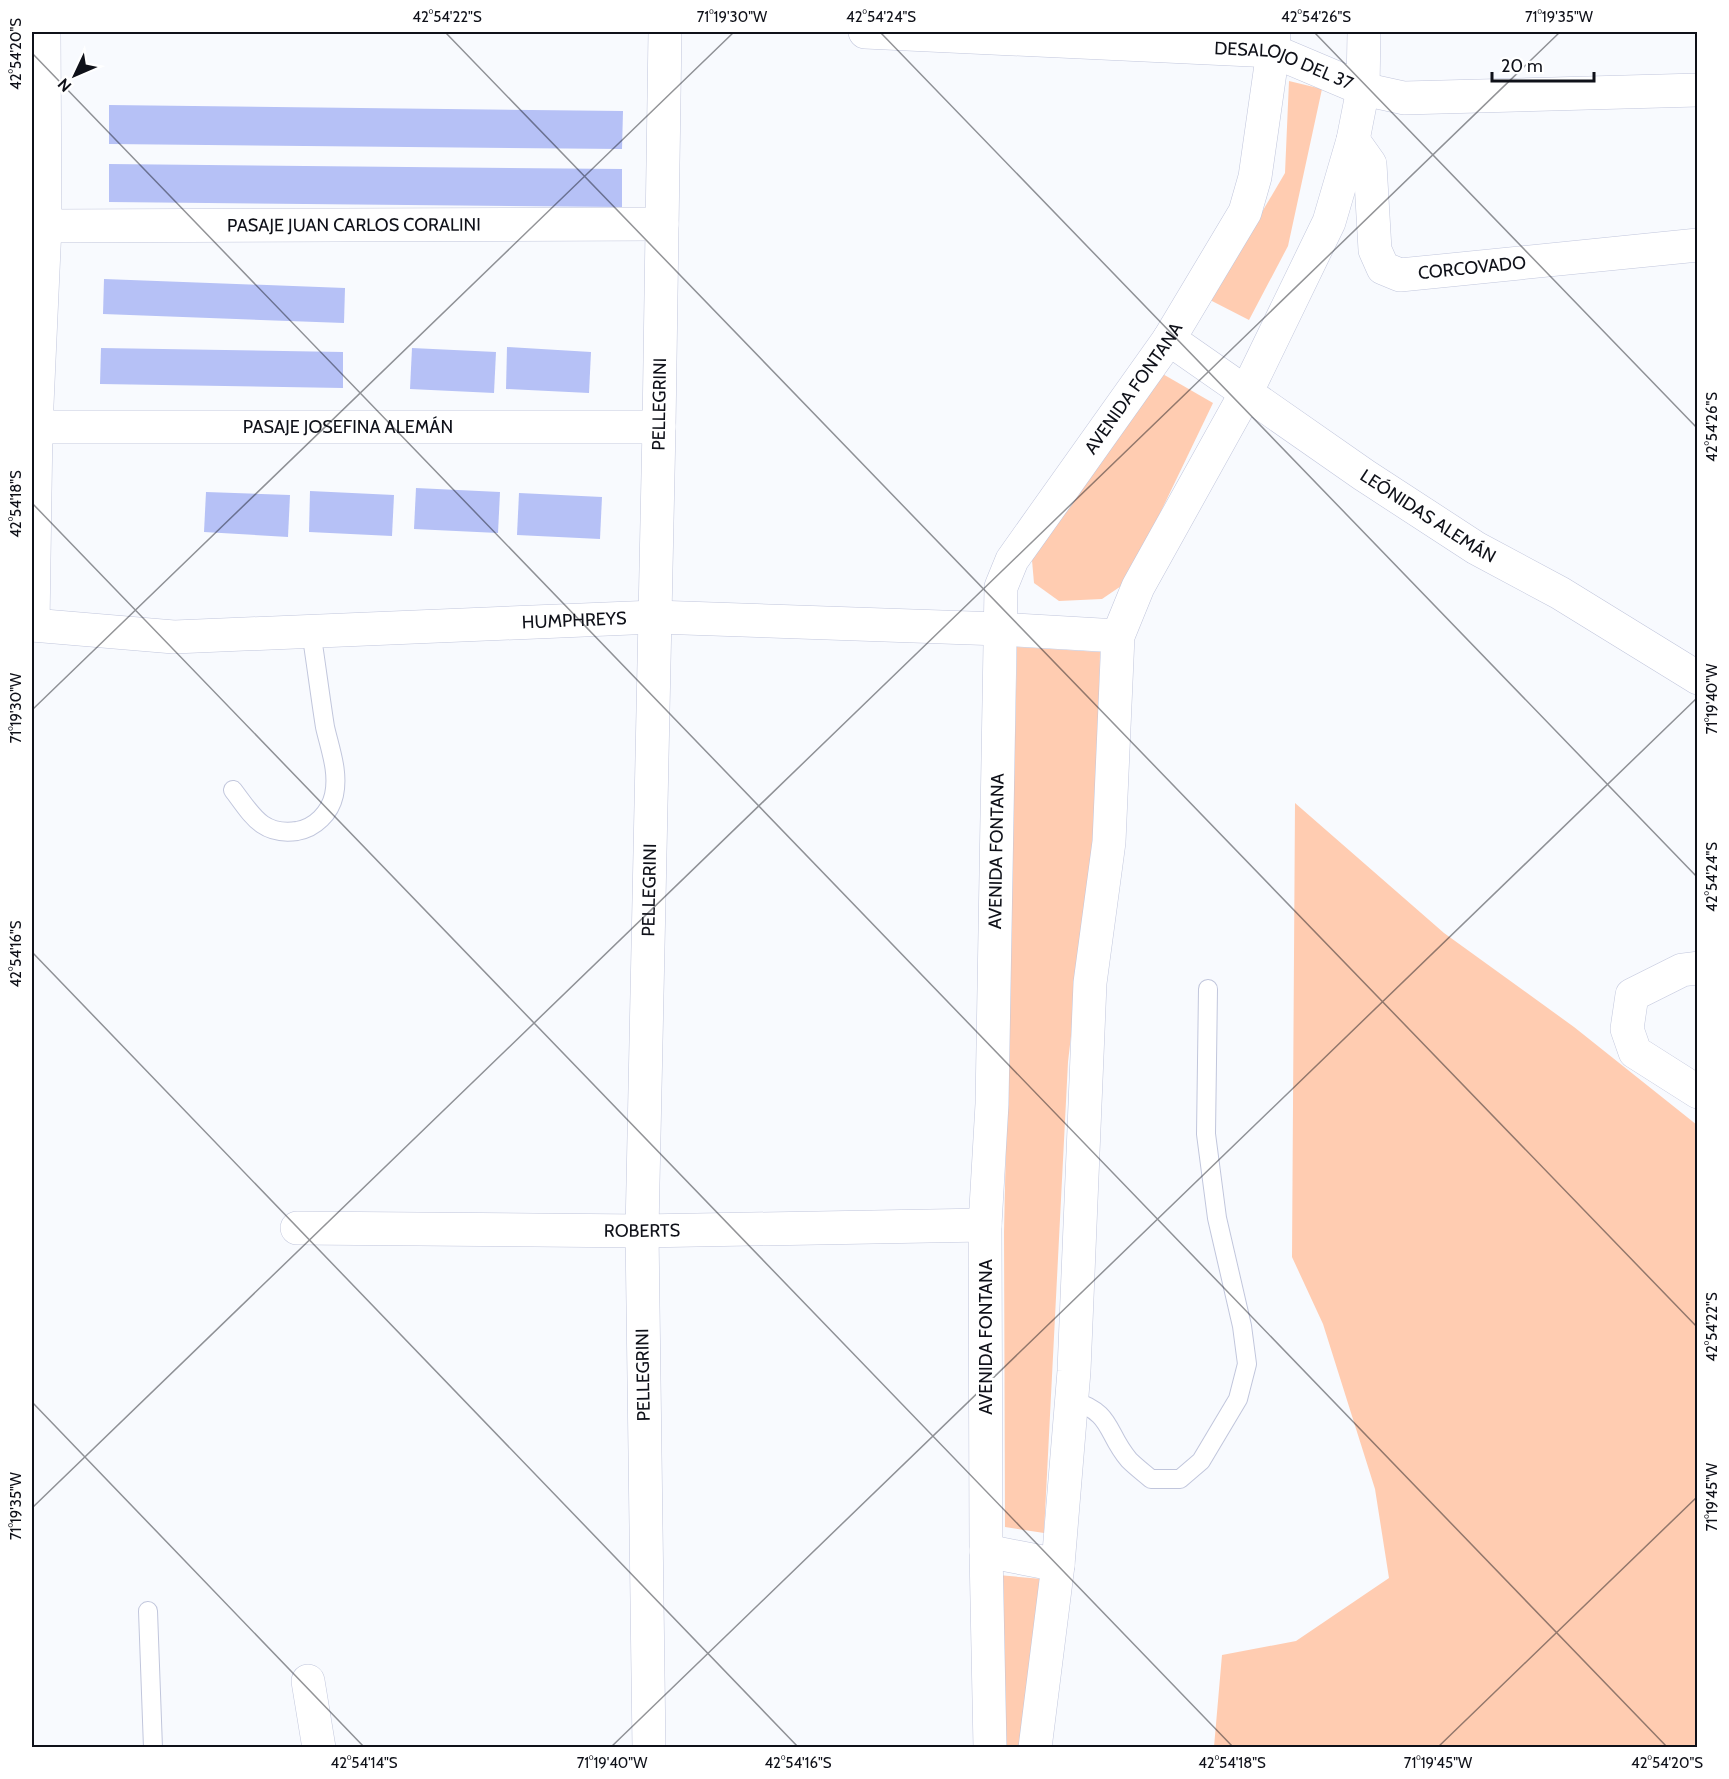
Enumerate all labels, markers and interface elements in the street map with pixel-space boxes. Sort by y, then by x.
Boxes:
text: 42°54'22"S [412,8,482,26]
text: 71°19'30"W [697,8,768,26]
text: 42°54'24"S [846,8,916,26]
text: 42°54'26"S [1281,8,1351,26]
text: 71°19'35"W [1525,8,1594,26]
text: 42°54'20"S [7,18,25,90]
street label: DESALOJO DEL 37 [1214,37,1356,95]
north arrow [45,45,105,105]
scale bar [1492,45,1594,83]
text: 20 m [1501,55,1543,77]
text: N [54,74,75,96]
street label: PASAJE JUAN CARLOS CORALINI [227,214,481,236]
street label: CORCOVADO [1417,251,1527,284]
street label: AVENIDA FONTANA [1080,318,1187,458]
street label: PELLEGRINI [648,358,671,451]
text: 42°54'26"S [1703,392,1721,462]
street label: PASAJE JOSEFINA ALEMÁN [243,416,453,438]
street label: LEÓNIDAS ALEMÁN [1356,465,1500,568]
text: 42°54'18"S [7,470,25,538]
street label: HUMPHREYS [521,607,627,634]
text: 71°19'40"W [1703,663,1721,734]
text: 71°19'30"W [7,672,25,743]
street label: AVENIDA FONTANA [984,773,1009,929]
text: 42°54'24"S [1703,842,1721,912]
street label: PELLEGRINI [637,843,661,937]
text: 42°54'16"S [7,920,25,988]
street label: ROBERTS [604,1219,680,1242]
street label: AVENIDA FONTANA [975,1259,997,1415]
text: 42°54'22"S [1703,1292,1721,1362]
street label: PELLEGRINI [631,1328,655,1422]
text: 71°19'45"W [1703,1462,1721,1531]
text: 71°19'35"W [7,1471,25,1540]
text: 42°54'14"S [330,1754,398,1772]
text: 71°19'40"W [577,1754,648,1772]
text: 42°54'16"S [764,1754,832,1772]
text: 42°54'18"S [1198,1754,1266,1772]
text: 71°19'45"W [1404,1754,1473,1772]
text: 42°54'20"S [1631,1754,1703,1772]

